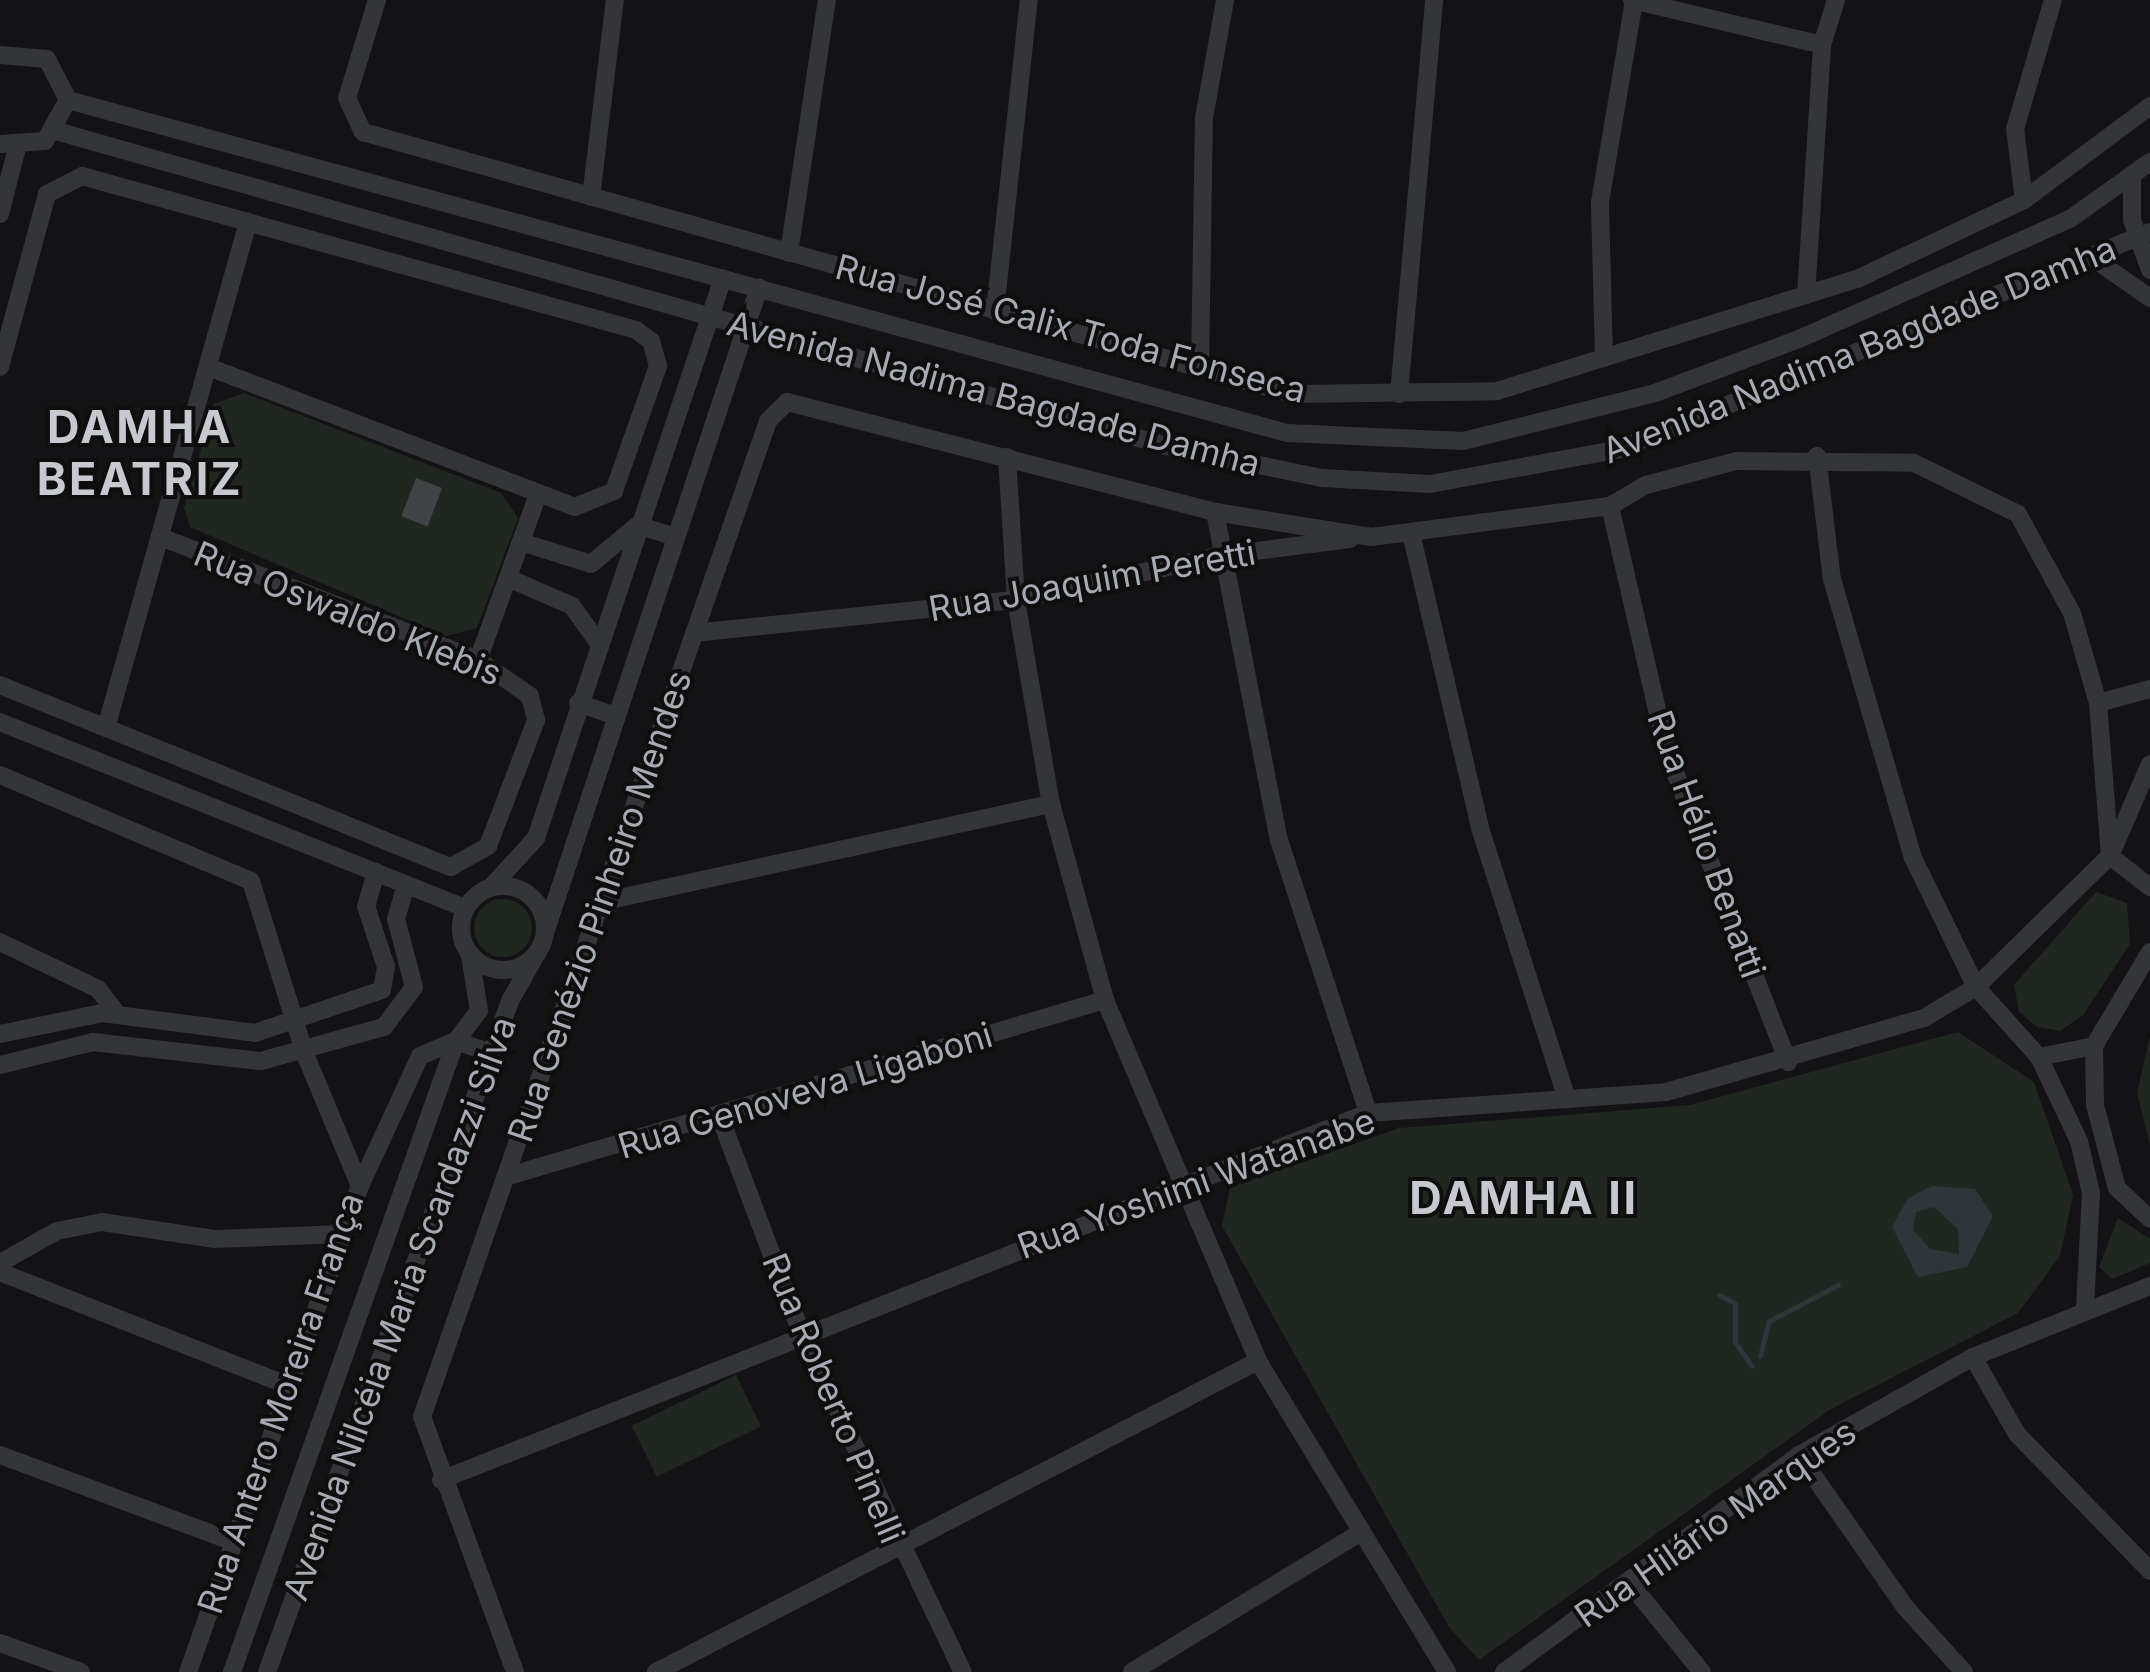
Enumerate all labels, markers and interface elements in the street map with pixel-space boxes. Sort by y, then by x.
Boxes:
street label: Avenida Nadima Bagdade Damha [1596,227,2122,471]
street label: Rua José Calix Toda Fonseca [831,245,1311,411]
street label: Avenida Nadima Bagdade Damha [723,302,1265,484]
district label: DAMHA BEATRIZ [37,400,243,506]
street label: Rua Joaquim Peretti [925,531,1259,629]
street label: Rua Oswaldo Klebis [188,532,508,694]
street label: Rua Genézio Pinheiro Mendes [498,665,700,1147]
street label: Rua Hélio Benatti [1639,705,1775,983]
street label: Avenida Nilcéia Maria Scardazzi Silva [274,1011,524,1605]
street label: Rua Genoveva Ligaboni [613,1013,997,1167]
street label: Rua Yoshimi Watanabe [1012,1099,1380,1267]
district label: DAMHA II [1409,1171,1639,1225]
street label: Rua Antero Moreira França [188,1187,372,1619]
street label: Rua Roberto Pinelli [754,1247,914,1549]
street label: Rua Hilário Marques [1566,1410,1864,1636]

